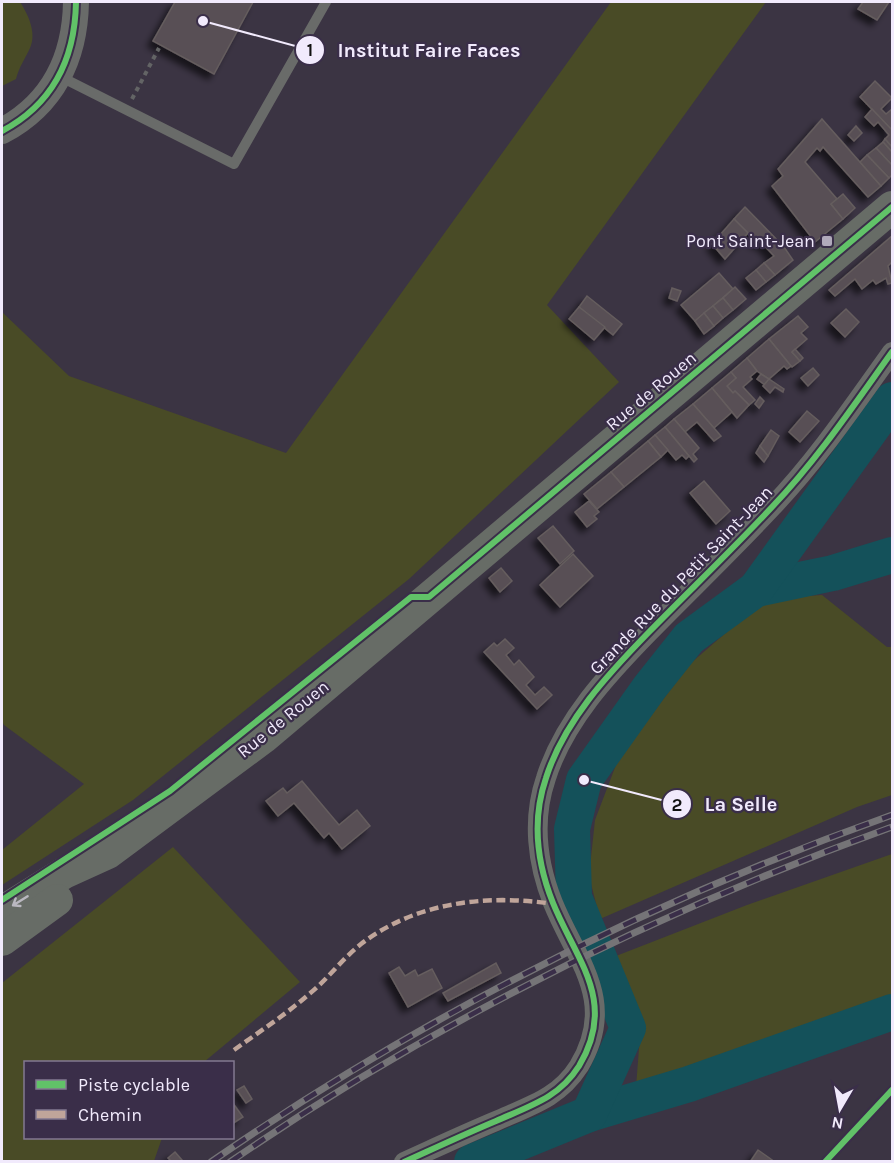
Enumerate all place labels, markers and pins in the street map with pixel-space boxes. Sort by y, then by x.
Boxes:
callout: Institut Faire Faces [295,31,532,69]
place label: Pont Saint-Jean [686,230,815,252]
marker: Pont Saint-Jean [820,234,834,248]
callout: La Selle [662,785,789,823]

